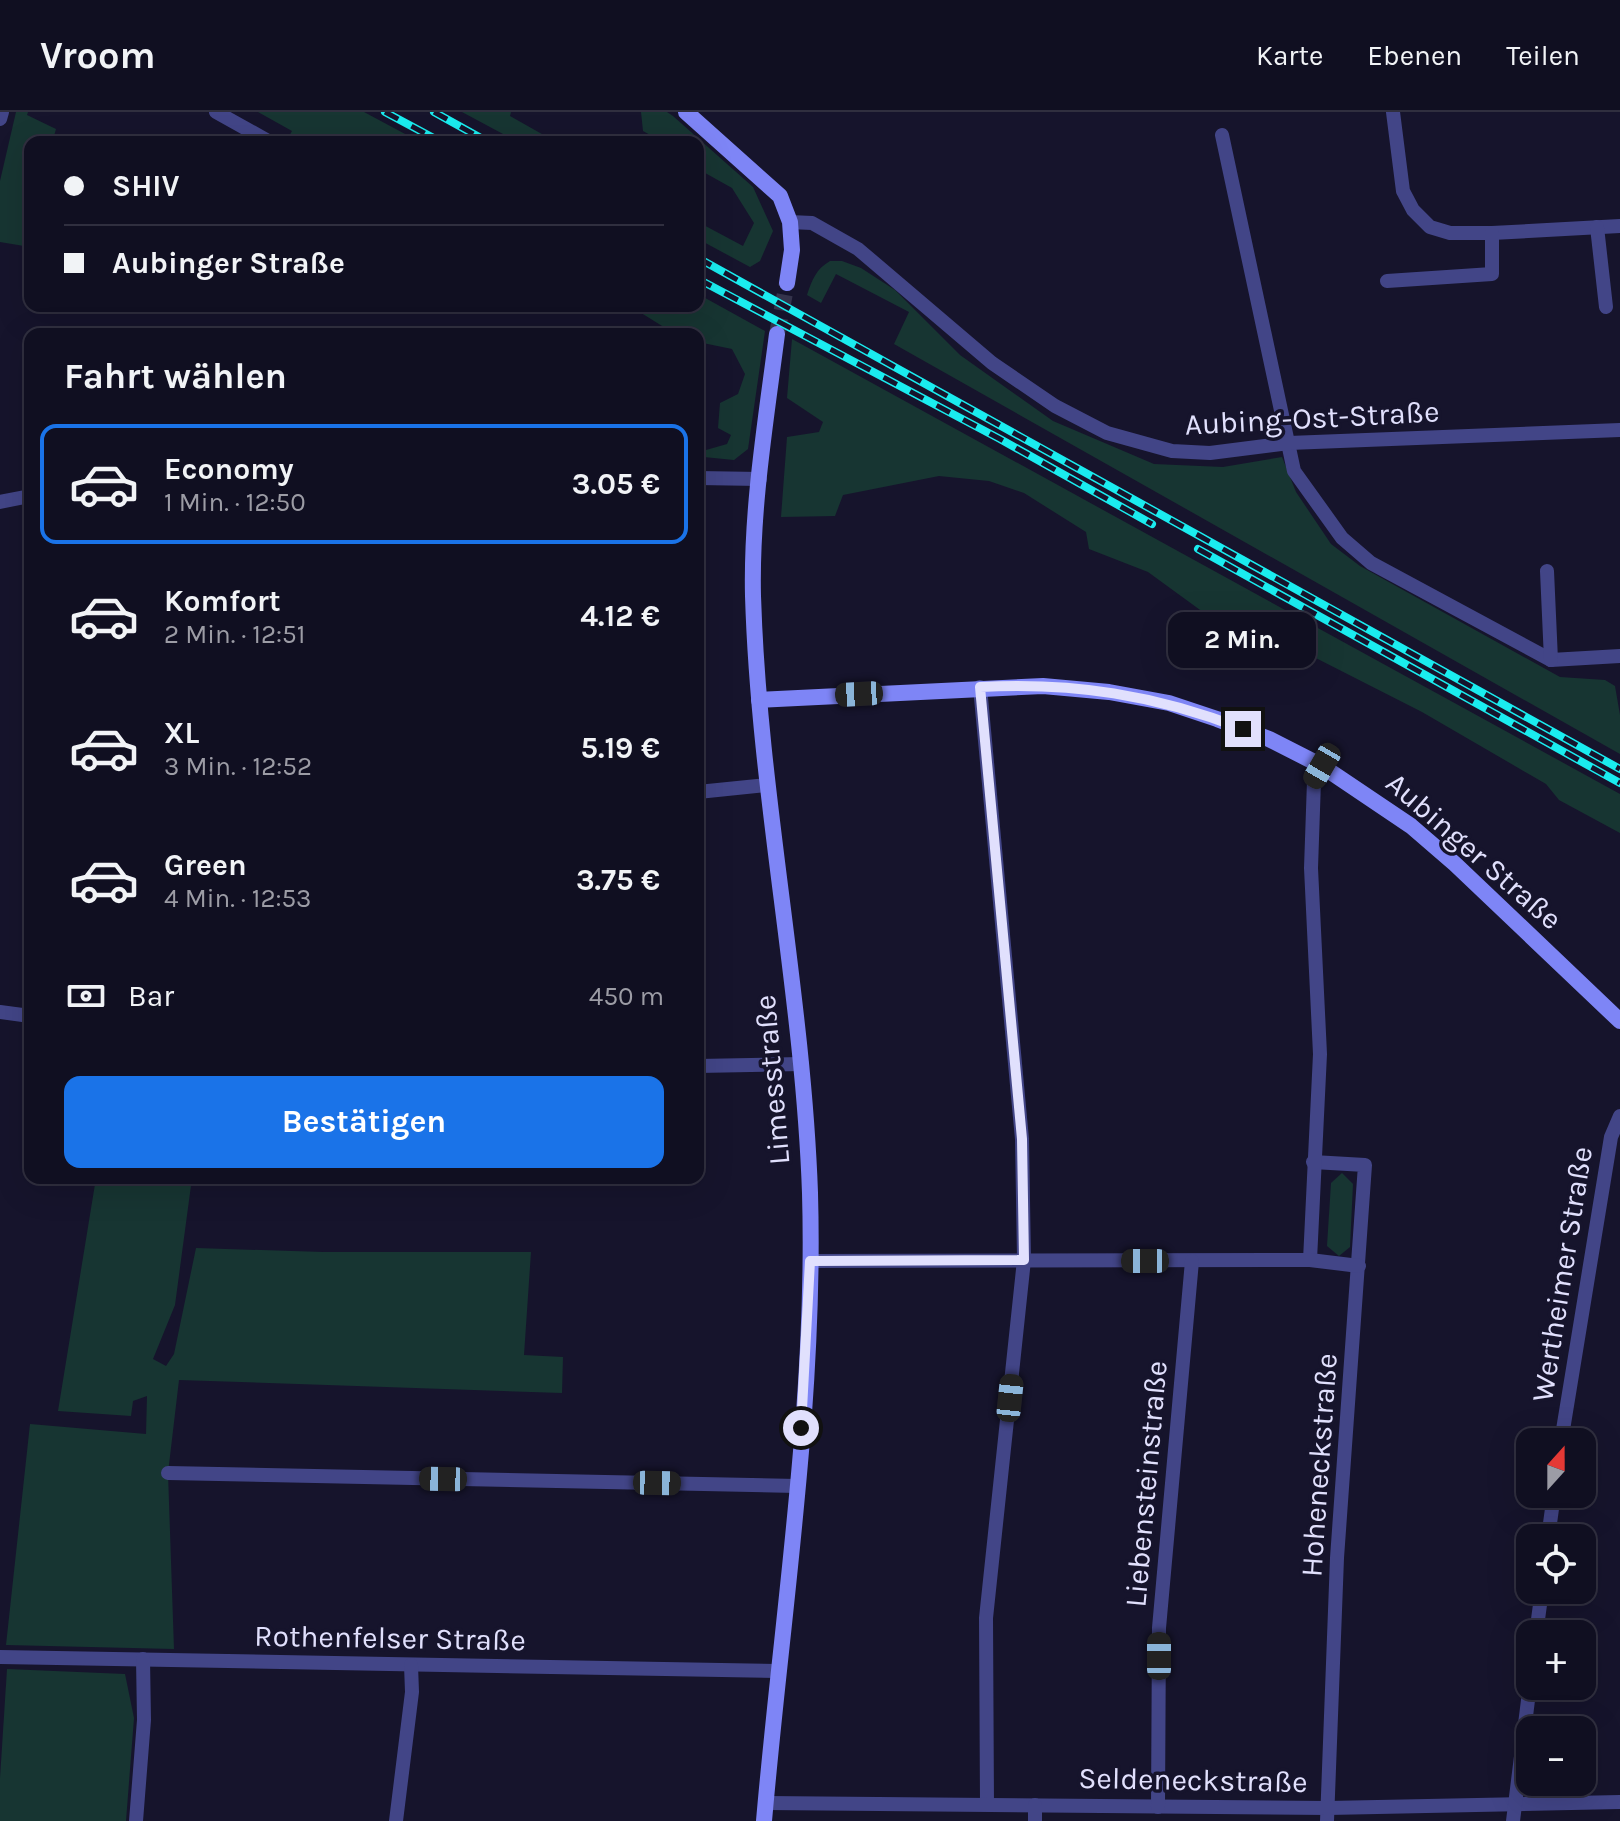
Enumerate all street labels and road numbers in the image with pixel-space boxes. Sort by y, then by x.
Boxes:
street label: Aubing-Ost-Straße [1184,393,1440,443]
street label: Aubinger Straße [1379,765,1569,937]
street label: Limesstraße [747,994,797,1166]
street label: Wertheimer Straße [1524,1144,1600,1404]
street label: Hoheneckstraße [1293,1352,1345,1578]
street label: Liebensteinstraße [1117,1359,1175,1609]
street label: Rothenfelser Straße [254,1618,526,1658]
street label: Seldeneckstraße [1078,1760,1308,1800]

